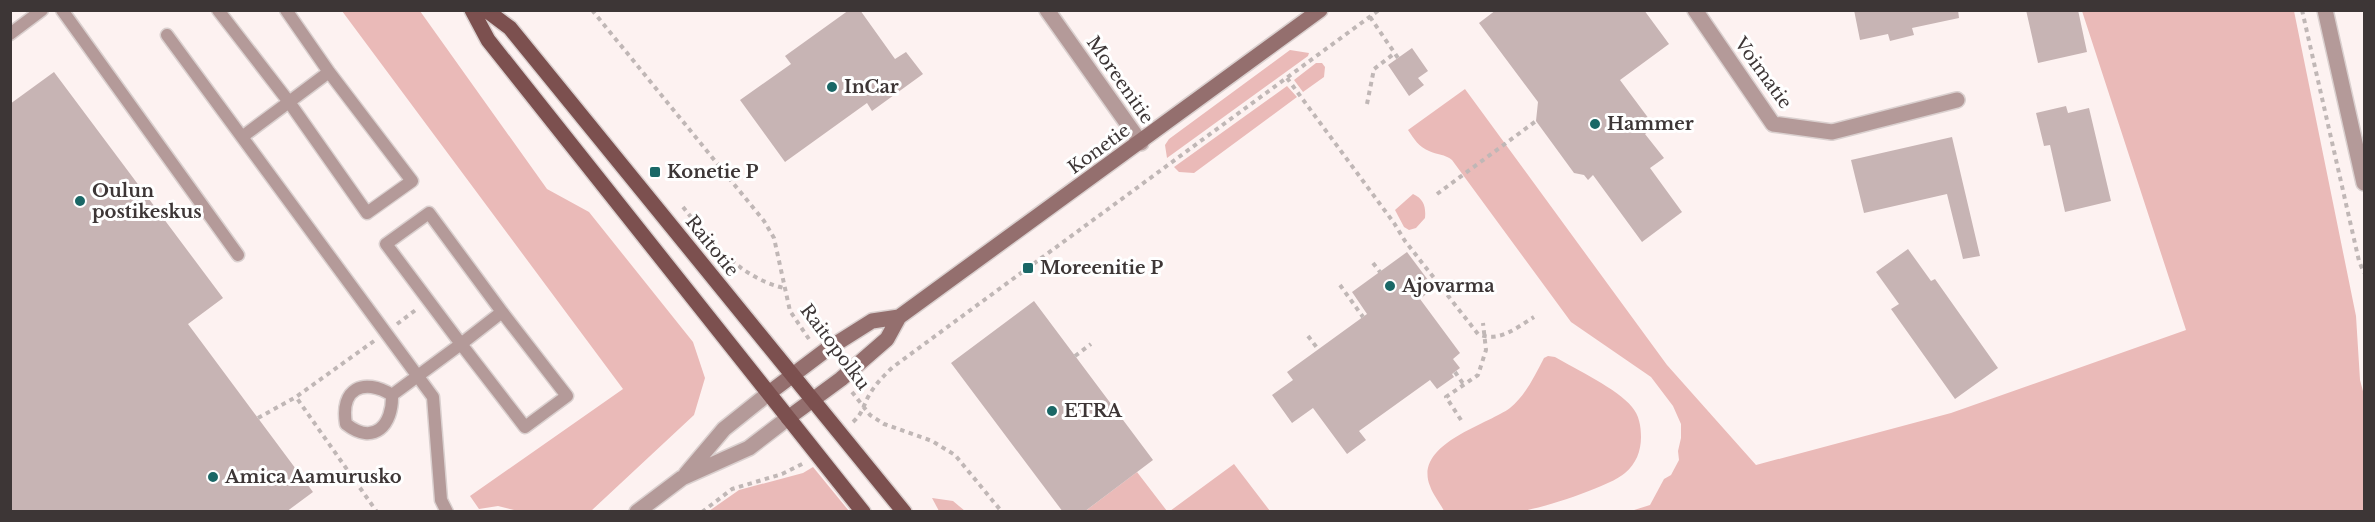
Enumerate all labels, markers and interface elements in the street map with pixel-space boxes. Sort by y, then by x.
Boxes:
street label: Moreenitie [1082,32,1158,128]
street label: Voimatie [1729,32,1796,113]
place label: InCar [844,76,899,98]
marker: InCar [825,80,839,94]
place label: Hammer [1607,113,1694,135]
marker: Hammer [1588,117,1602,131]
street label: Konetie [1064,119,1134,179]
place label: Konetie P [667,161,758,183]
marker: Konetie P [648,165,662,179]
place label: Oulun postikeskus [92,180,202,223]
marker: Oulun postikeskus [73,194,87,208]
street label: Raitotie [681,211,743,281]
place label: Moreenitie P [1040,257,1163,279]
marker: Moreenitie P [1021,261,1035,275]
place label: Ajovarma [1401,275,1495,297]
marker: Ajovarma [1383,279,1397,293]
street label: Raitopolku [796,300,874,394]
place label: ETRA [1064,400,1123,422]
marker: ETRA [1045,404,1059,418]
place label: Amica Aamurusko [224,466,402,488]
marker: Amica Aamurusko [206,470,220,484]

